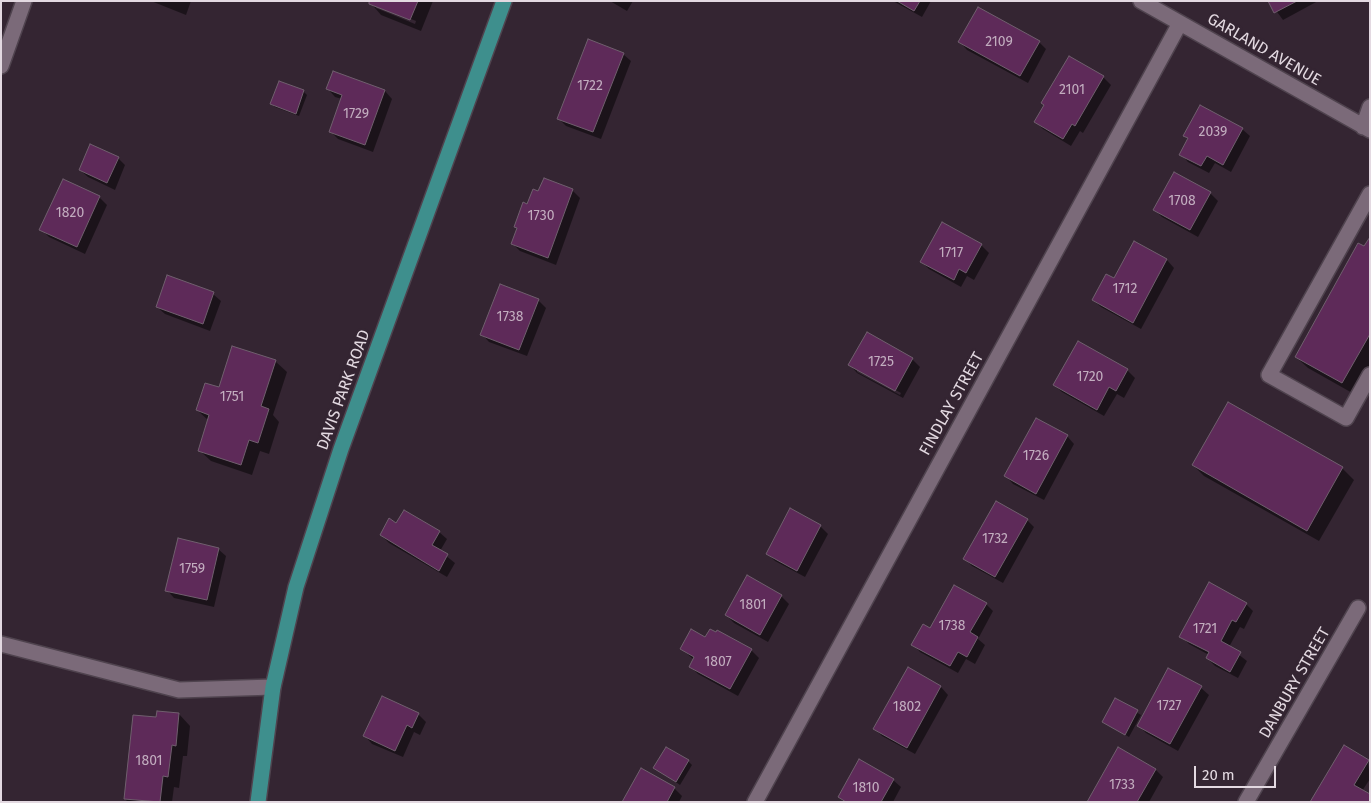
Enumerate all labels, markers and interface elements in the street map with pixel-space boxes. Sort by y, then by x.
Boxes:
street label: GARLAND AVENUE [1204,10,1324,90]
house number: 2109 [985,34,1013,50]
house number: 1722 [577,78,603,94]
house number: 2101 [1059,82,1085,98]
house number: 1729 [343,106,369,122]
house number: 2039 [1199,124,1227,140]
house number: 1708 [1168,193,1196,209]
house number: 1820 [56,205,84,221]
house number: 1730 [528,208,554,224]
house number: 1717 [939,245,963,261]
house number: 1712 [1112,281,1138,297]
house number: 1738 [497,309,523,325]
street label: DAVIS PARK ROAD [313,327,375,453]
street label: FINDLAY STREET [916,349,988,459]
house number: 1725 [868,354,894,370]
house number: 1720 [1077,369,1103,385]
house number: 1751 [220,389,244,405]
house number: 1726 [1023,448,1049,464]
house number: 1732 [982,531,1008,547]
house number: 1759 [179,561,205,577]
house number: 1801 [739,597,767,613]
house number: 1738 [939,618,965,634]
house number: 1721 [1193,621,1217,637]
street label: DANBURY STREET [1256,624,1334,742]
house number: 1807 [704,654,732,670]
house number: 1727 [1156,698,1182,714]
house number: 1802 [893,699,921,715]
house number: 1801 [135,753,163,769]
scale bar [1196,756,1278,788]
text: 20 m [1202,766,1235,784]
house number: 1733 [1109,777,1135,793]
house number: 1810 [852,780,880,796]

